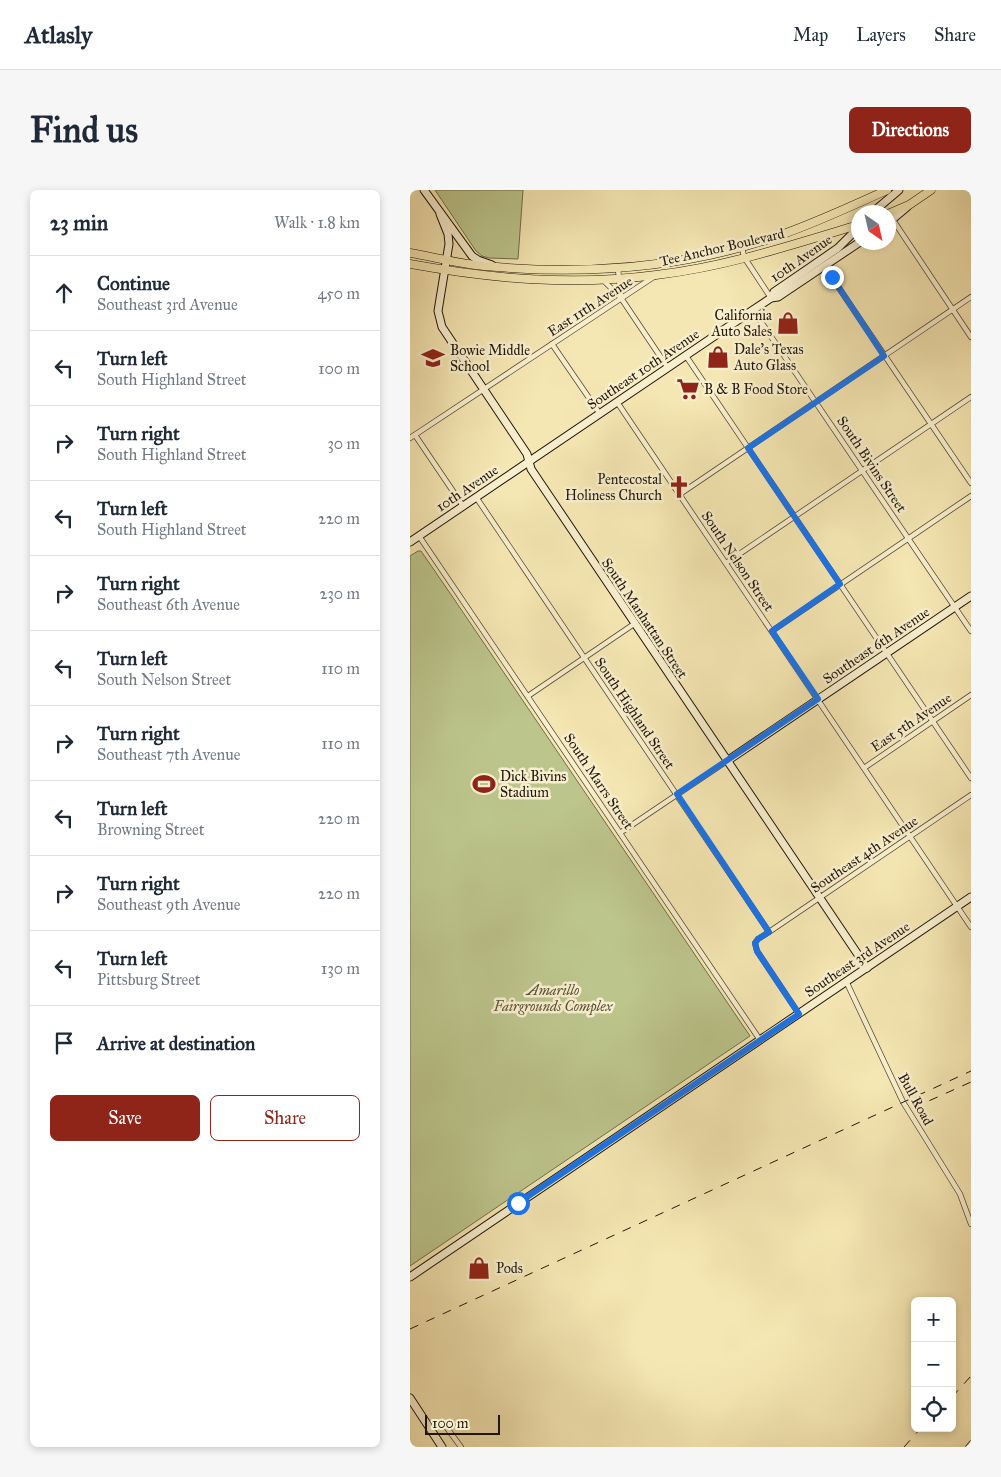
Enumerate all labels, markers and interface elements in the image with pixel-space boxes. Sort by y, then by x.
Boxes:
text: Atlasly [25,20,92,50]
text: Map [793,24,828,46]
text: Layers [856,24,906,46]
text: Share [934,24,976,46]
button: Directions [849,107,971,153]
text: Find us [30,109,138,152]
north arrow [851,205,896,250]
text: 23 min [50,210,108,236]
text: Walk · 1.8 km [274,213,360,232]
street label: Tee Anchor Boulevard [658,225,786,270]
street label: 10th Avenue [767,231,836,286]
route end [821,266,844,289]
text: Continue [97,272,170,295]
street label: East 11th Avenue [545,273,636,340]
icon: ahead [50,279,78,307]
text: 450 m [317,284,360,303]
text: Southeast 3rd Avenue [97,295,238,314]
place label: California Auto Sales [710,307,772,340]
shop icon: California Auto Sales [775,310,801,336]
street label: Southeast 10th Avenue [584,325,703,413]
place label: Dale's Texas Auto Glass [733,341,804,374]
place label: Bowie Middle School [450,342,530,375]
shop icon: Dale's Texas Auto Glass [705,344,731,370]
school or university icon: Bowie Middle School [420,345,446,371]
text: Turn left [97,347,167,370]
icon: left [50,354,78,382]
text: 100 m [318,359,360,378]
text: South Highland Street [97,370,246,389]
supermarket icon: B & B Food Store [675,376,701,402]
place label: B & B Food Store [704,381,808,398]
street label: South Bivins Street [833,413,910,516]
text: Turn right [97,422,180,445]
icon: right [50,429,78,457]
text: 30 m [327,434,360,453]
text: South Highland Street [97,445,246,464]
street label: 10th Avenue [433,461,502,515]
place label: Pentecostal Holiness Church [565,471,662,504]
church icon: Pentecostal Holiness Church [666,474,692,500]
text: Turn left [97,497,167,520]
icon: left [50,504,78,532]
street label: South Nelson Street [698,508,777,615]
text: 220 m [318,509,360,528]
text: South Highland Street [97,520,246,539]
street label: South Manhattan Street [598,555,691,682]
text: Turn right [97,572,180,595]
icon: right [50,579,78,607]
text: 230 m [320,584,360,603]
text: Southeast 6th Avenue [97,595,240,614]
street label: Southeast 6th Avenue [820,603,933,687]
text: Turn left [97,647,167,670]
icon: left [50,654,78,682]
street label: South Highland Street [591,654,678,772]
text: 110 m [321,659,360,678]
text: South Nelson Street [97,670,231,689]
street label: East 5th Avenue [868,689,955,756]
text: Turn right [97,722,180,745]
icon: right [50,729,78,757]
street label: South Marrs Street [560,730,637,833]
text: 110 m [321,734,360,753]
text: Southeast 7th Avenue [97,745,240,764]
place label: Dick Bivins Stadium [500,768,566,801]
sports icon: Dick Bivins Stadium [471,771,497,797]
text: Turn left [97,797,167,820]
icon: left [50,804,78,832]
text: 220 m [318,809,360,828]
street label: Southeast 4th Avenue [807,812,921,897]
text: Browning Street [97,820,204,839]
text: Turn right [97,872,180,895]
icon: right [50,879,78,907]
text: 220 m [318,884,360,903]
text: Southeast 9th Avenue [97,895,240,914]
street label: Southeast 3rd Avenue [802,918,913,1001]
text: Turn left [97,947,167,970]
icon: left [50,954,78,982]
text: 130 m [321,959,360,978]
text: Pittsburg Street [97,970,201,989]
park label: Amarillo Fairgrounds Complex [493,982,613,1016]
icon: arrive [50,1029,78,1057]
text: Arrive at destination [97,1032,255,1055]
street label: Bull Road [894,1070,937,1128]
button: Save [50,1095,200,1141]
button: Share [210,1095,360,1141]
route start [507,1192,530,1215]
shop icon: Pods [466,1255,492,1281]
place label: Pods [496,1260,523,1277]
map controls [911,1297,956,1432]
button: + [911,1297,956,1342]
button: − [911,1342,956,1387]
button: locate [911,1387,956,1432]
scale bar [425,1412,500,1435]
text: 100 m [432,1415,469,1432]

